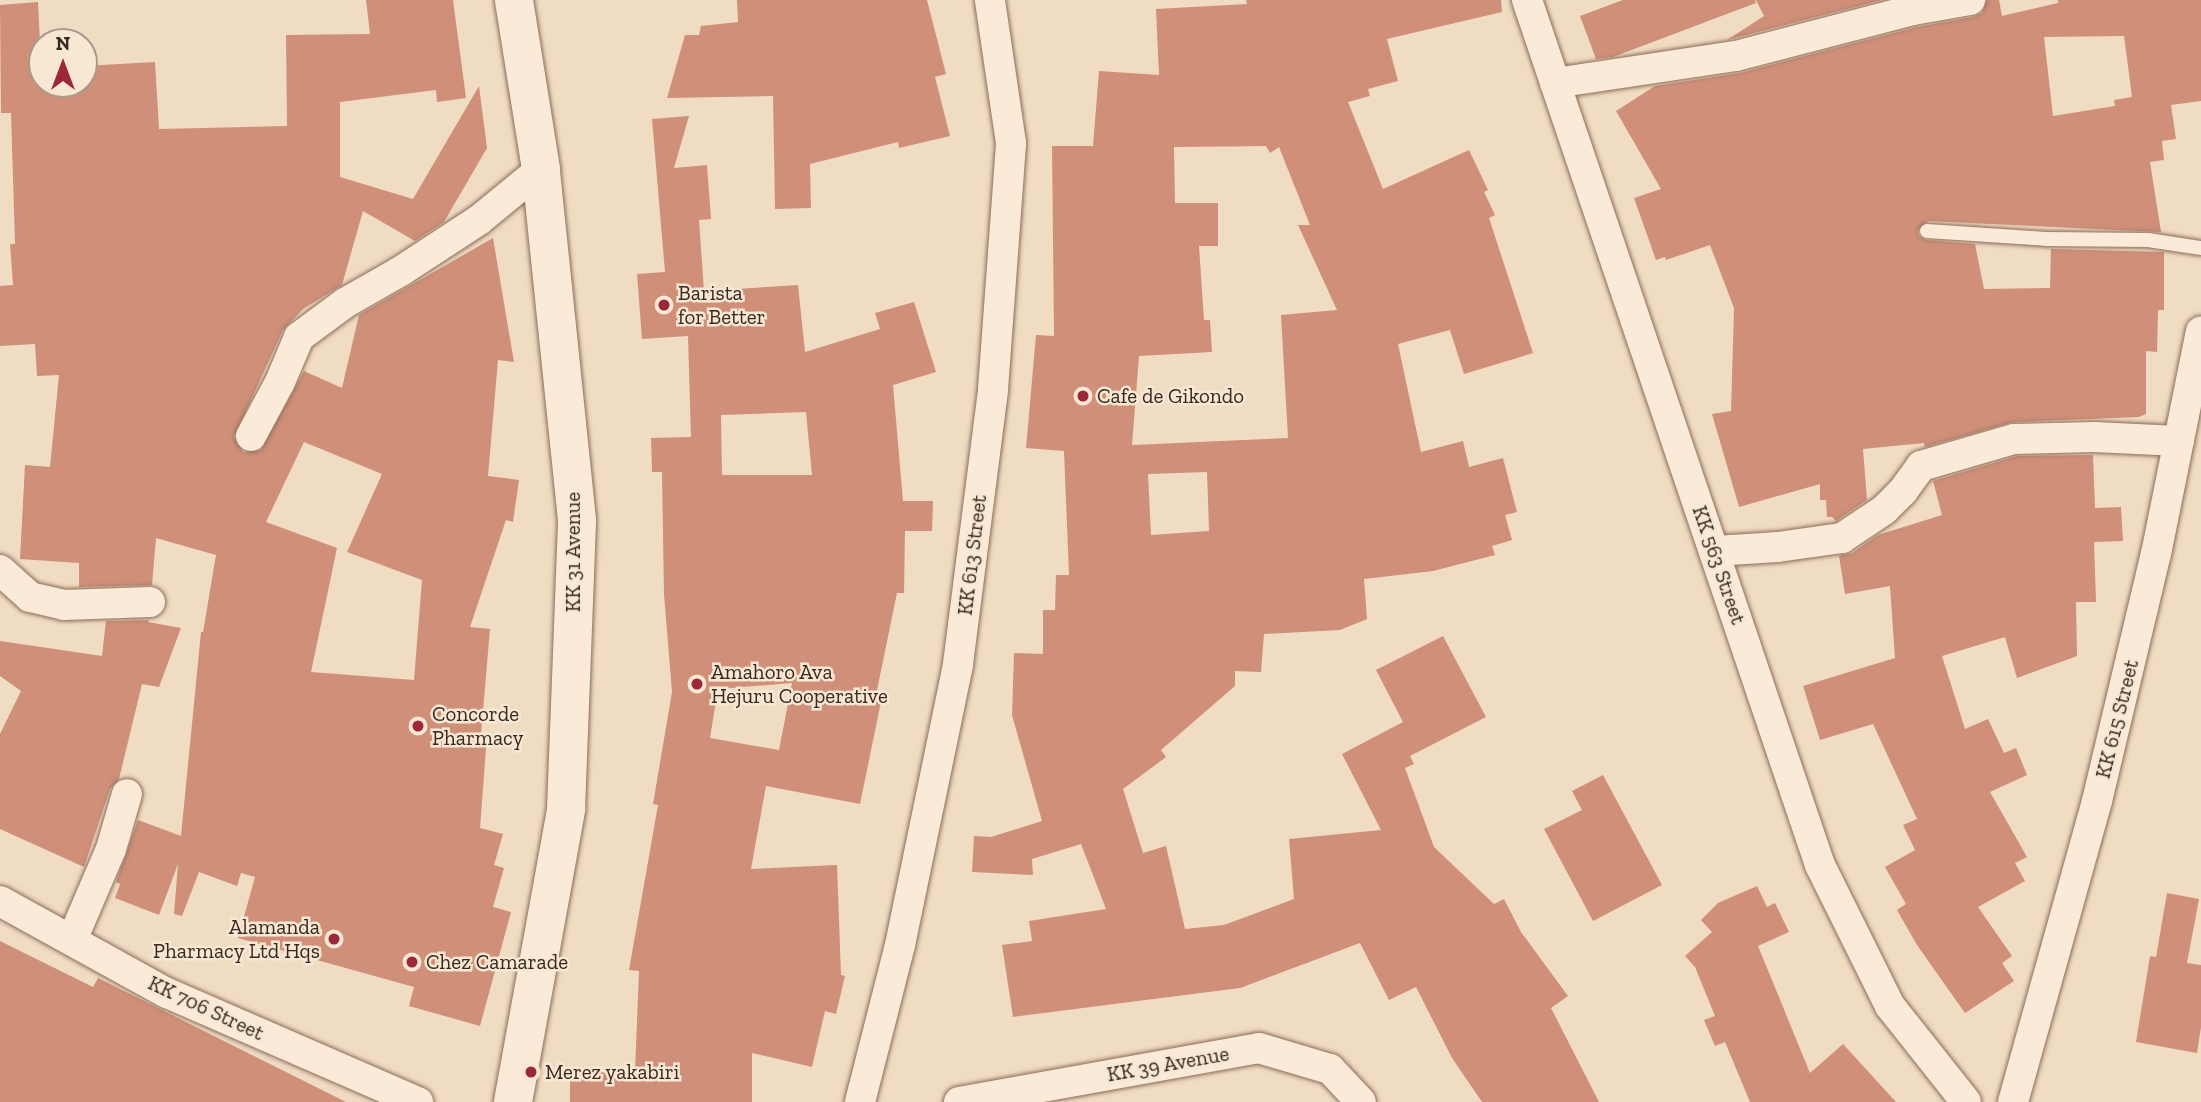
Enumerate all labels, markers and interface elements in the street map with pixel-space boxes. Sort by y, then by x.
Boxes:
north arrow [28,28,98,98]
text: N [56,32,70,55]
place label: Barista for Better [678,280,766,330]
marker: Barista for Better [656,297,672,313]
place label: Cafe de Gikondo [1097,383,1244,409]
marker: Cafe de Gikondo [1075,388,1091,404]
street label: KK 31 Avenue [560,491,586,613]
street label: KK 613 Street [952,493,992,617]
street label: KK 563 Street [1687,502,1751,628]
street label: KK 615 Street [2090,657,2144,781]
place label: Amahoro Ava Hejuru Cooperative [711,659,888,709]
marker: Amahoro Ava Hejuru Cooperative [689,676,705,692]
place label: Concorde Pharmacy [432,701,523,751]
marker: Concorde Pharmacy [410,718,426,734]
place label: Alamanda Pharmacy Ltd Hqs [153,914,320,964]
marker: Alamanda Pharmacy Ltd Hqs [326,931,342,947]
place label: Chez Camarade [426,949,568,975]
marker: Chez Camarade [404,954,420,970]
street label: KK 706 Street [144,970,268,1046]
street label: KK 39 Avenue [1105,1041,1231,1087]
place label: Merez yakabiri [545,1059,680,1085]
marker: Merez yakabiri [523,1064,539,1080]

